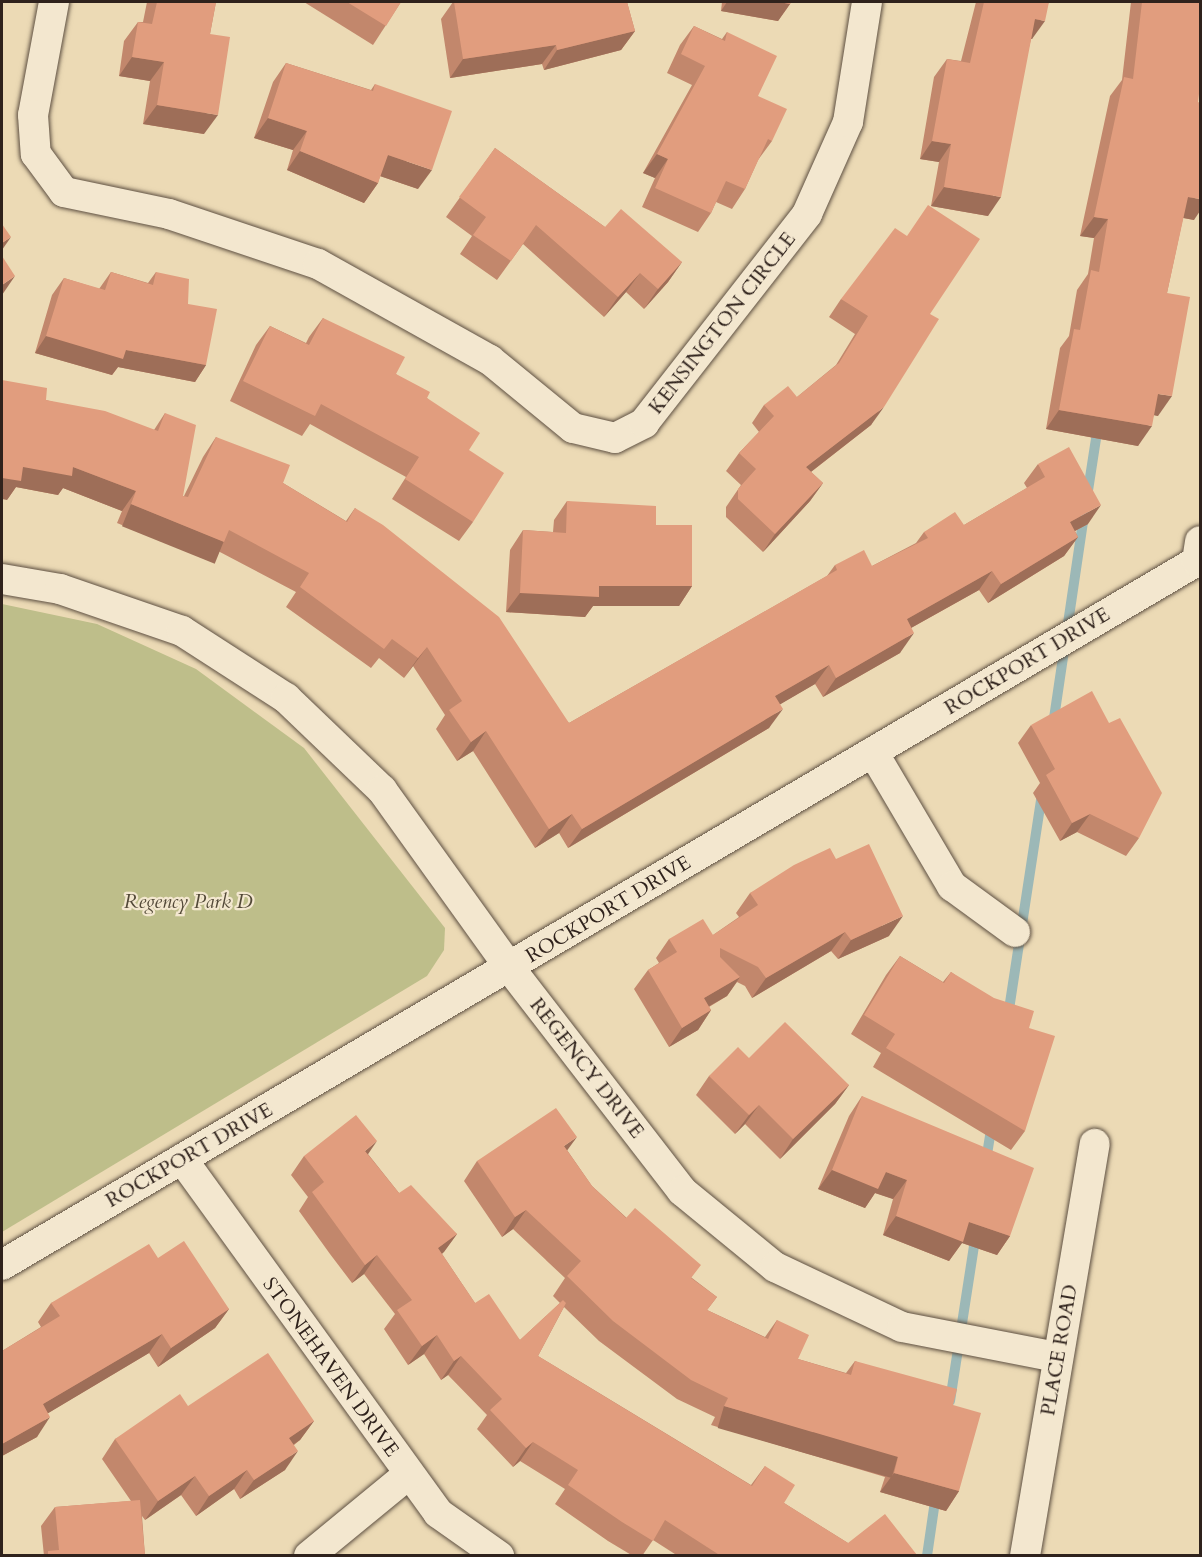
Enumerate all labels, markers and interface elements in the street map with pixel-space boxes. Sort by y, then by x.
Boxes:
street label: KENSINGTON CIRCLE [644,227,800,419]
street label: ROCKPORT DRIVE [940,602,1114,720]
street label: ROCKPORT DRIVE [521,850,695,968]
park label: Regency Park D [124,889,252,913]
street label: REGENCY DRIVE [525,993,649,1143]
street label: ROCKPORT DRIVE [101,1098,277,1212]
street label: STONEHAVEN DRIVE [258,1273,404,1461]
street label: PLACE ROAD [1036,1283,1082,1417]

